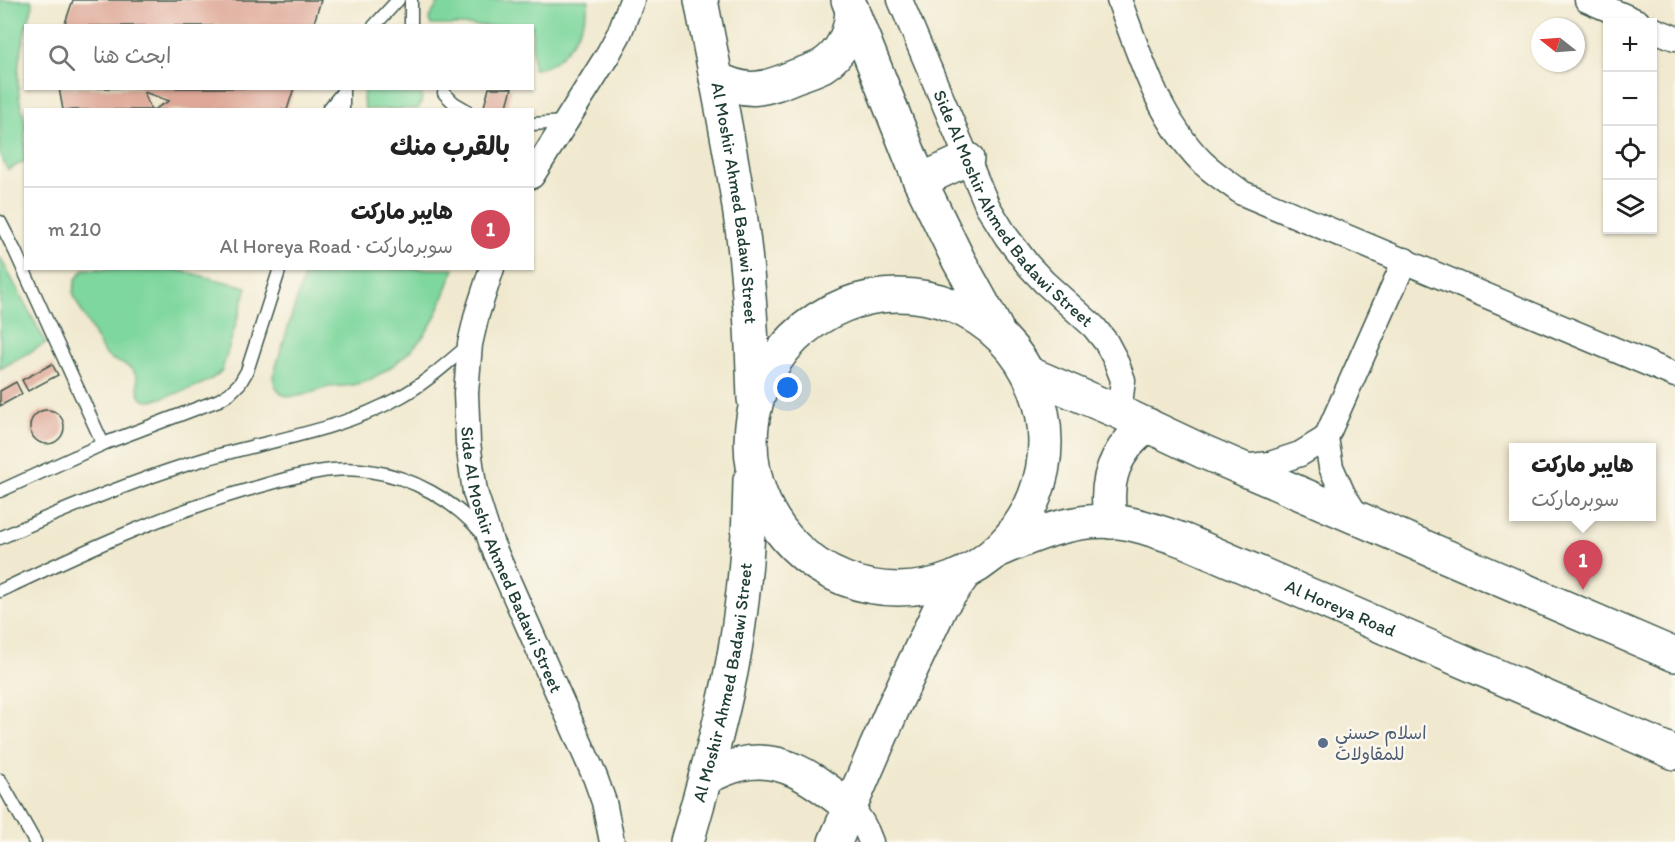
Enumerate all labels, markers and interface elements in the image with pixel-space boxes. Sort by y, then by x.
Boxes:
north arrow [1531,18,1585,72]
map controls [1603,18,1657,234]
button: + [1603,18,1657,72]
search box [24,24,534,90]
icon: search [45,41,78,74]
text: ابحث هنا [93,42,172,69]
button: − [1603,72,1657,126]
street label: Al Moshir Ahmed Badawi Street [706,80,762,325]
street label: Side Al Moshir Ahmed Badawi Street [928,87,1098,332]
button: locate [1603,126,1657,180]
text: بالقرب منك [390,130,510,162]
button: layers [1603,180,1657,234]
text: هايبر ماركت [351,198,453,225]
text: 210 m [48,217,101,241]
text: 1 [486,217,495,241]
text: سوبرماركت · Al Horeya Road [220,234,453,258]
your location [773,373,802,402]
street label: Side Al Moshir Ahmed Badawi Street [456,426,567,696]
popup [1509,443,1656,521]
text: هايبر ماركت [1531,451,1634,478]
text: سوبرماركت [1531,487,1619,511]
pin: 1 [1564,540,1602,590]
street label: Al Moshir Ahmed Badawi Street [688,561,757,805]
street label: Al Horeya Road [1282,575,1399,642]
place label: اسلام حسني للمقاولات [1335,722,1427,765]
marker: اسلام حسني للمقاولات [1316,736,1330,750]

